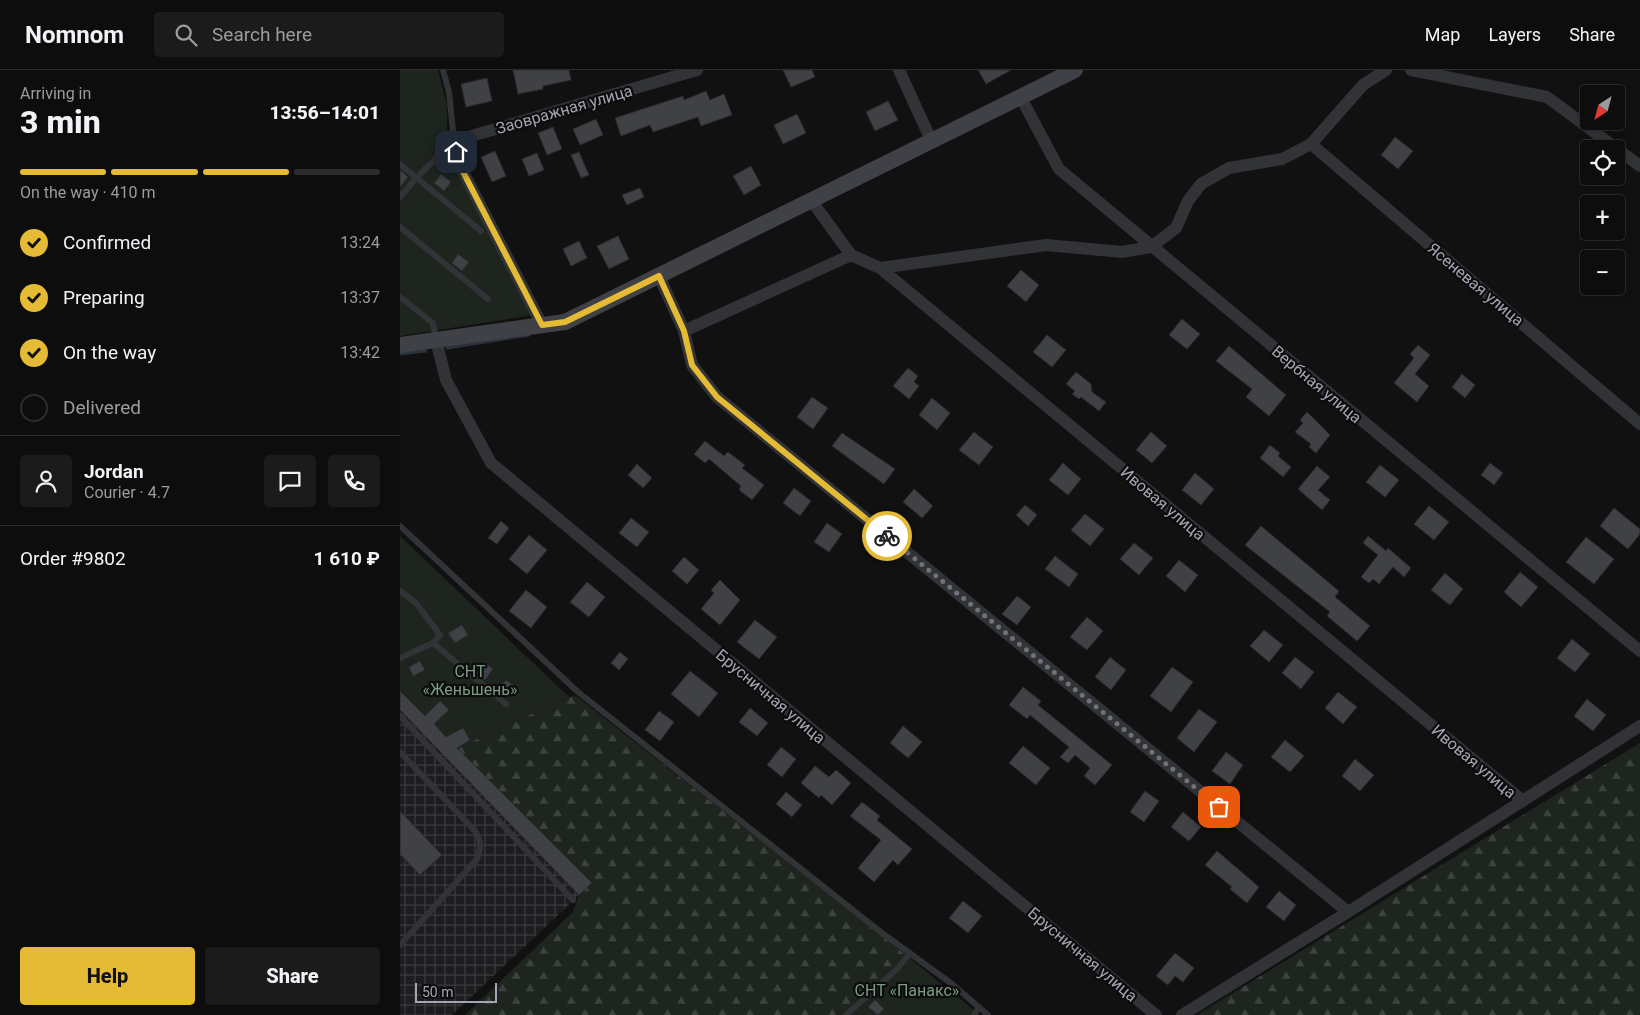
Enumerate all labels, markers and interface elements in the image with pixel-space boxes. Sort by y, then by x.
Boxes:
search box [154,12,504,57]
text: Nomnom [25,21,124,49]
icon: search [172,21,200,49]
text: Search here [212,23,312,46]
text: Map [1425,24,1460,45]
text: Layers [1488,24,1541,45]
text: Share [1569,24,1615,45]
street label: Заовражная улица [494,81,635,138]
text: Arriving in [20,84,91,103]
north arrow [1580,85,1625,130]
map controls [1580,85,1625,295]
text: 13:56–14:01 [269,101,380,124]
text: 3 min [20,103,101,141]
pin [435,131,477,173]
icon: home [442,138,470,166]
button: locate [1580,140,1625,185]
text: On the way · 410 m [20,183,156,202]
button: + [1580,195,1625,240]
icon: check [20,229,48,257]
text: Confirmed [63,231,151,254]
text: 13:24 [340,233,380,252]
street label: Ясеневая улица [1424,239,1527,330]
button: − [1580,250,1625,295]
icon: check [20,284,48,312]
text: Preparing [63,286,145,309]
text: 13:37 [340,288,380,307]
icon: check [20,339,48,367]
text: On the way [63,341,156,364]
street label: Вербная улица [1268,342,1365,427]
text: 13:42 [340,343,380,362]
text: Delivered [63,396,141,419]
button: person [20,455,72,507]
button: chat [264,455,316,507]
button: phone [328,455,380,507]
text: Jordan [84,460,144,483]
street label: Ивовая улица [1117,463,1209,544]
text: Courier · 4.7 [84,483,170,502]
courier [862,511,912,561]
icon: bike [873,522,901,550]
text: Order #9802 [20,547,126,570]
text: 1 610 ₽ [314,547,380,570]
street label: Брусничная улица [712,645,829,748]
park label: СНТ «Женьшень» [422,662,518,699]
street label: Ивовая улица [1428,721,1520,802]
pin [1198,786,1240,828]
icon: bag [1205,793,1233,821]
street label: Брусничная улица [1024,903,1141,1006]
button: Help [20,947,195,1005]
button: Share [205,947,380,1005]
scale bar [415,980,498,1003]
park label: СНТ «Панакс» [855,981,959,1000]
text: 50 m [422,984,454,1000]

